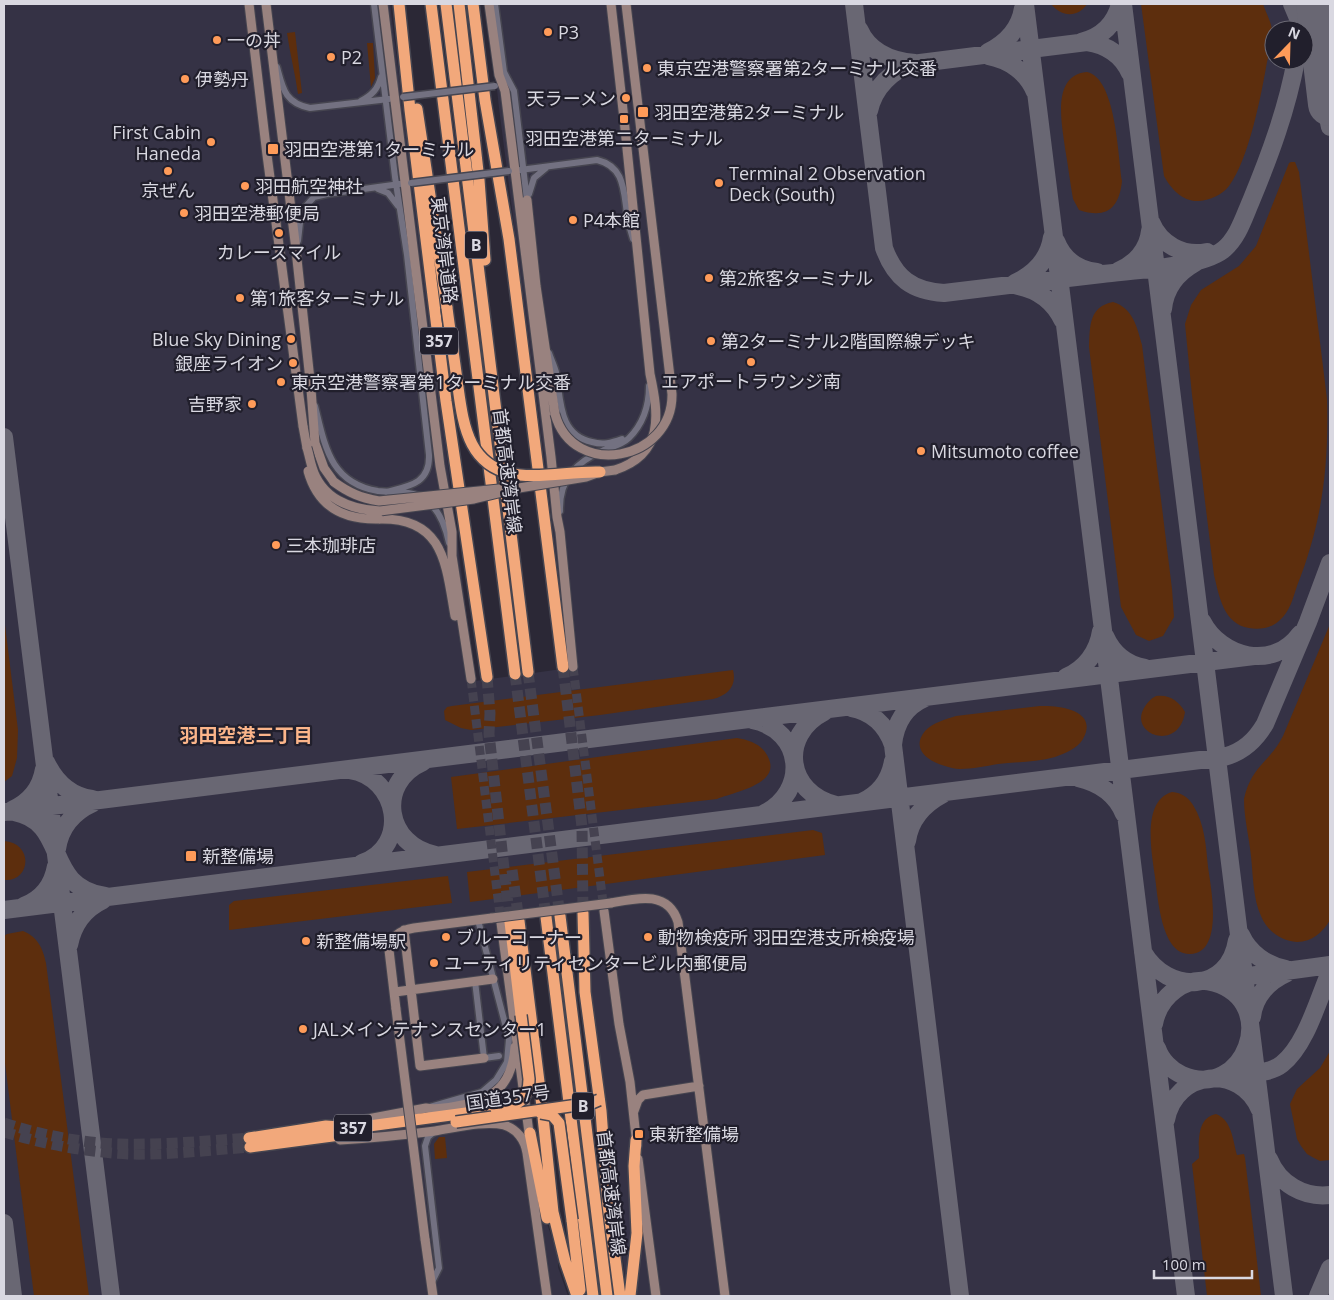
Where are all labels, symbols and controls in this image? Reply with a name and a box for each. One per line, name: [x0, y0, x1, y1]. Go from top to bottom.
place label: P3: [558, 20, 579, 44]
north arrow: [1264, 20, 1314, 70]
text: N: [1285, 22, 1303, 44]
marker: P3: [542, 26, 554, 38]
place label: 一の丼: [227, 28, 281, 52]
marker: 一の丼: [211, 34, 223, 46]
place label: P2: [341, 45, 362, 69]
marker: P2: [325, 51, 337, 63]
place label: 東京空港警察署第2ターミナル交番: [657, 56, 937, 80]
marker: 東京空港警察署第2ターミナル交番: [641, 62, 653, 74]
place label: 伊勢丹: [195, 67, 249, 91]
marker: 伊勢丹: [179, 73, 191, 85]
place label: 天ラーメン: [527, 86, 616, 110]
marker: 天ラーメン: [620, 92, 632, 104]
place label: 羽田空港第2ターミナル: [654, 100, 844, 124]
marker: 羽田空港第2ターミナル: [636, 105, 650, 119]
marker: 羽田空港第二ターミナル: [618, 113, 630, 125]
place label: First Cabin Haneda: [112, 120, 201, 165]
place label: 羽田空港第二ターミナル: [525, 126, 723, 150]
marker: First Cabin Haneda: [205, 136, 217, 148]
place label: 羽田空港第1ターミナル: [284, 137, 474, 161]
marker: 羽田空港第1ターミナル: [266, 142, 280, 156]
place label: Terminal 2 Observation Deck (South): [729, 161, 926, 206]
marker: 京ぜん: [162, 165, 174, 177]
place label: 羽田航空神社: [255, 174, 363, 198]
marker: Terminal 2 Observation Deck (South): [713, 177, 725, 189]
place label: 京ぜん: [141, 178, 195, 202]
marker: 羽田航空神社: [239, 180, 251, 192]
street label: 東京湾岸道路: [427, 195, 463, 305]
place label: 羽田空港郵便局: [194, 201, 320, 225]
marker: 羽田空港郵便局: [178, 207, 190, 219]
place label: P4本館: [583, 208, 640, 232]
marker: P4本館: [567, 214, 579, 226]
marker: カレースマイル: [273, 227, 285, 239]
road number: B: [465, 232, 487, 258]
place label: カレースマイル: [217, 240, 341, 264]
place label: 第2旅客ターミナル: [719, 266, 873, 290]
marker: 第2旅客ターミナル: [703, 272, 715, 284]
place label: 第1旅客ターミナル: [250, 286, 404, 310]
marker: 第1旅客ターミナル: [234, 292, 246, 304]
place label: Blue Sky Dining: [152, 327, 281, 351]
road number: 357: [420, 328, 458, 354]
place label: 第2ターミナル2階国際線デッキ: [721, 329, 976, 353]
marker: Blue Sky Dining: [285, 333, 297, 345]
marker: 第2ターミナル2階国際線デッキ: [705, 335, 717, 347]
place label: 銀座ライオン: [175, 351, 283, 375]
marker: エアポートラウンジ南: [745, 356, 757, 368]
marker: 銀座ライオン: [287, 357, 299, 369]
place label: エアポートラウンジ南: [661, 369, 841, 393]
place label: 東京空港警察署第1ターミナル交番: [291, 370, 571, 394]
marker: 東京空港警察署第1ターミナル交番: [275, 376, 287, 388]
place label: 吉野家: [188, 392, 242, 416]
marker: 吉野家: [246, 398, 258, 410]
street label: 首都高速湾岸線: [488, 407, 528, 535]
place label: Mitsumoto coffee: [931, 439, 1079, 463]
marker: Mitsumoto coffee: [915, 445, 927, 457]
place label: 三本珈琲店: [286, 533, 376, 557]
marker: 三本珈琲店: [270, 539, 282, 551]
district label: 羽田空港三丁目: [179, 722, 313, 748]
place label: 新整備場: [202, 844, 274, 868]
marker: 新整備場: [184, 849, 198, 863]
place label: ブルーコーナー: [456, 925, 582, 949]
place label: 動物検疫所 羽田空港支所検疫場: [658, 925, 915, 949]
place label: 新整備場駅: [316, 929, 406, 953]
marker: ブルーコーナー: [440, 931, 452, 943]
marker: 動物検疫所 羽田空港支所検疫場: [642, 931, 654, 943]
marker: 新整備場駅: [300, 935, 312, 947]
place label: ユーティリティセンタービル内郵便局: [444, 951, 748, 975]
marker: ユーティリティセンタービル内郵便局: [428, 957, 440, 969]
place label: JALメインテナンスセンター1: [311, 1017, 547, 1041]
marker: JALメインテナンスセンター1: [297, 1023, 309, 1035]
street label: 国道357号: [464, 1079, 552, 1115]
road number: B: [572, 1092, 594, 1120]
road number: 357: [334, 1114, 372, 1142]
place label: 東新整備場: [649, 1122, 739, 1146]
marker: 東新整備場: [633, 1128, 645, 1140]
street label: 首都高速湾岸線: [592, 1129, 632, 1257]
scale bar: [1154, 1248, 1252, 1280]
text: 100 m: [1162, 1254, 1206, 1274]

